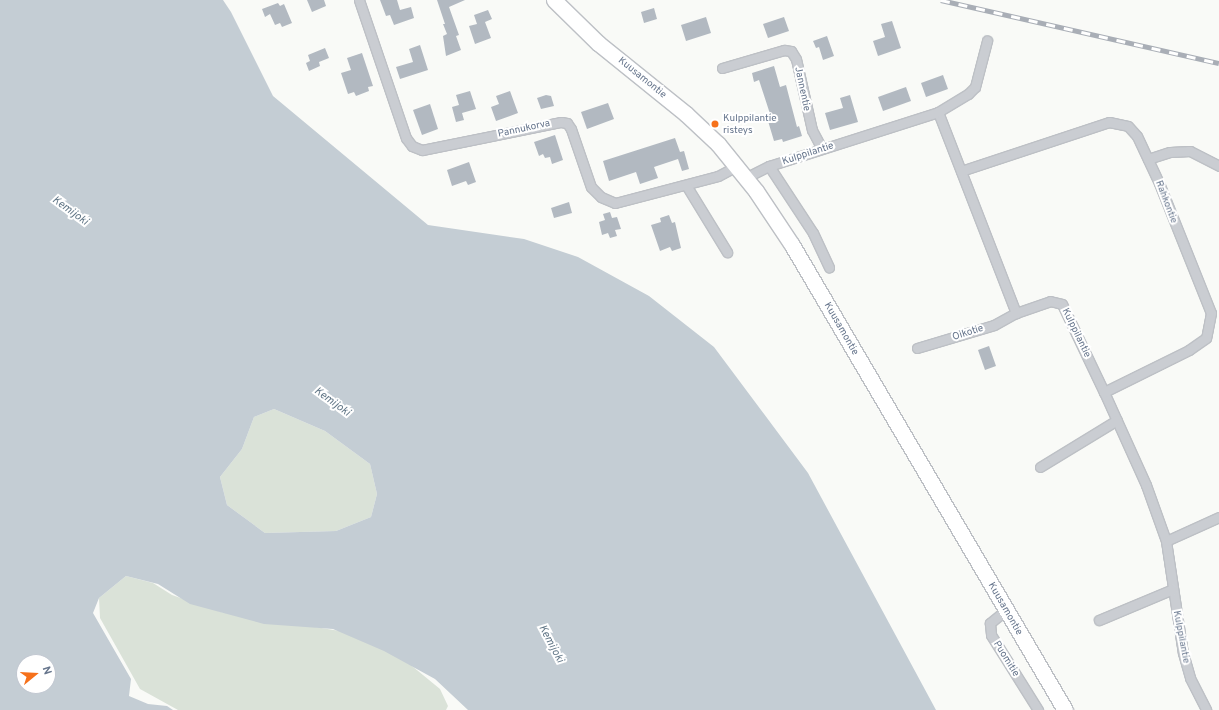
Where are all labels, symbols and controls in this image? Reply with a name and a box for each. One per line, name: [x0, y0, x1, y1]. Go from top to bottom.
street label: Kuusamontie: [615, 55, 669, 101]
street label: Jannentie: [791, 66, 813, 112]
place label: Kulppilantie risteys: [723, 112, 777, 136]
street label: Pannukorva: [497, 118, 551, 140]
marker: Kulppilantie risteys: [710, 119, 720, 129]
street label: Kulppilantie: [781, 140, 835, 168]
street label: Rahkontie: [1152, 179, 1180, 225]
water label: Kemijoki: [49, 194, 91, 228]
street label: Kuusamontie: [821, 300, 861, 358]
street label: Kulppilantie: [1059, 306, 1093, 360]
street label: Oikotie: [951, 322, 985, 344]
water label: Kemijoki: [311, 385, 353, 419]
street label: Kuusamontie: [985, 580, 1025, 638]
street label: Kulppilantie: [1170, 610, 1192, 664]
water label: Kemijoki: [535, 623, 567, 665]
street label: Puomitie: [990, 639, 1022, 679]
north arrow: [16, 654, 56, 694]
text: N: [39, 665, 54, 677]

